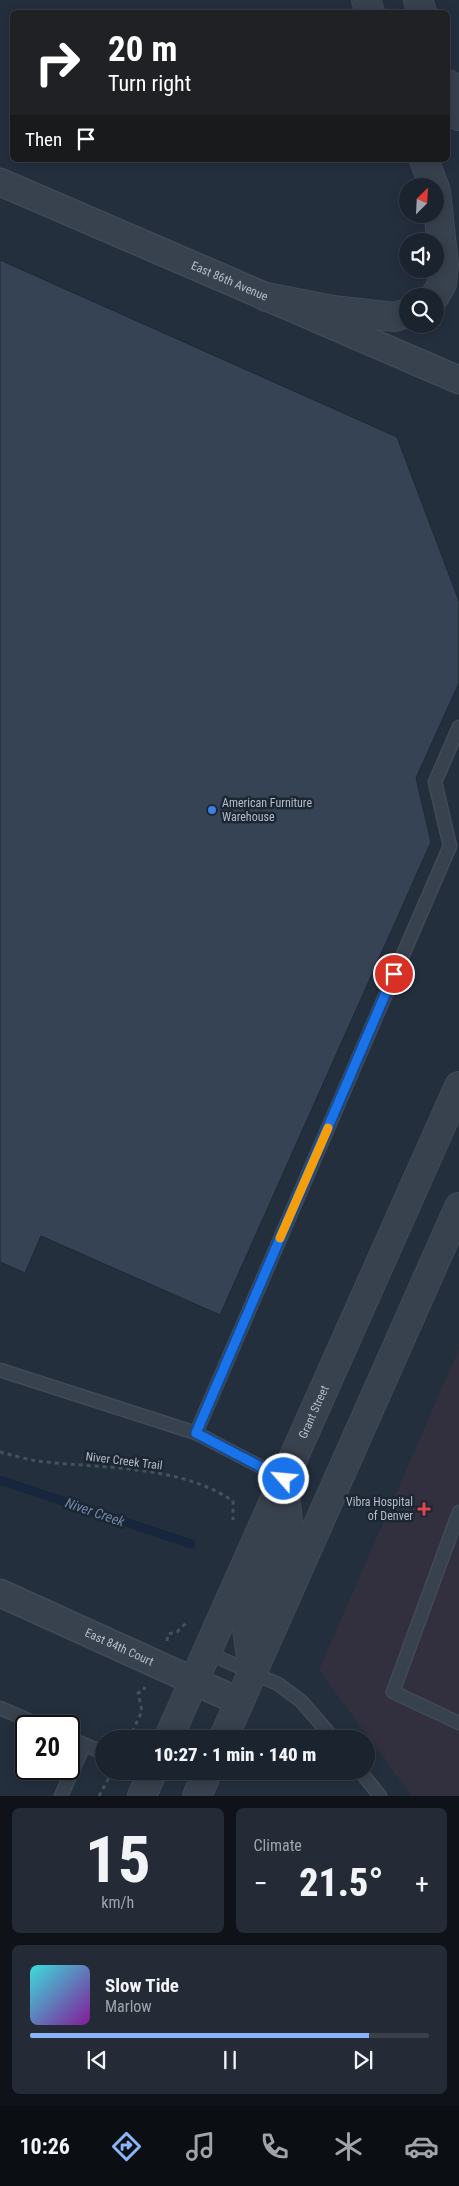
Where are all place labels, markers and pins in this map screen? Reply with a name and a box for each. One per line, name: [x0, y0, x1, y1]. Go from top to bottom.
place label: American Furniture Warehouse: [222, 796, 312, 824]
marker: American Furniture Warehouse: [206, 804, 218, 816]
pin: [373, 953, 415, 995]
place label: Vibra Hospital of Denver: [346, 1495, 413, 1523]
marker: Vibra Hospital of Denver: [417, 1502, 431, 1516]

